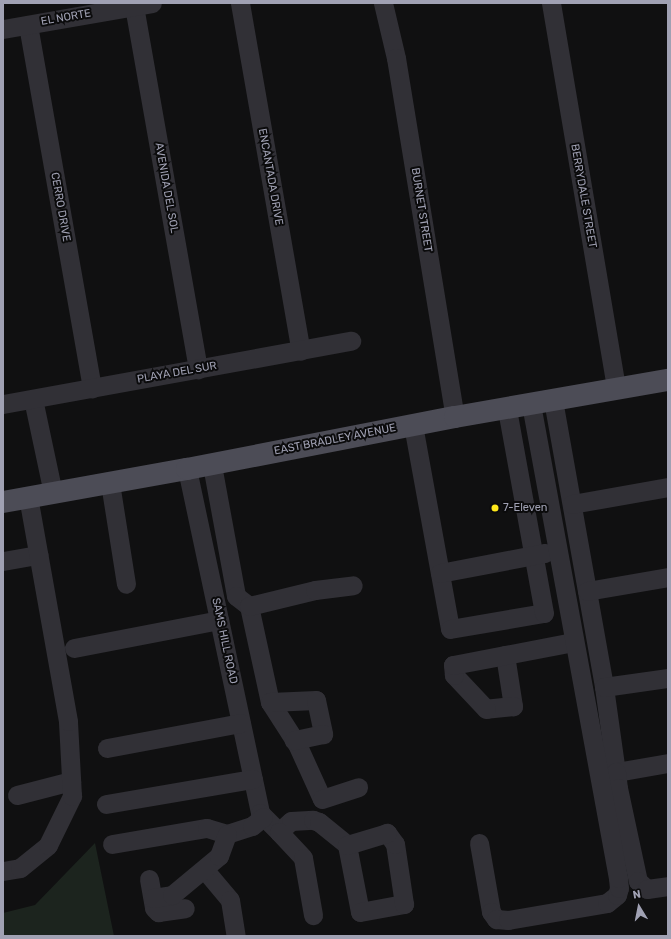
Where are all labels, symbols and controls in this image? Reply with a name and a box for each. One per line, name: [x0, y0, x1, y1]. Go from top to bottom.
street label: EL NORTE: [40, 7, 92, 29]
street label: ENCANTADA DRIVE: [255, 127, 285, 227]
street label: AVENIDA DEL SOL: [151, 141, 181, 235]
street label: BERRYDALE STREET: [567, 143, 599, 249]
street label: BURNET STREET: [408, 167, 434, 253]
street label: CERRO DRIVE: [47, 171, 73, 243]
street label: PLAYA DEL SUR: [136, 359, 218, 387]
street label: EAST BRADLEY AVENUE: [273, 422, 397, 458]
place label: 7-Eleven: [503, 501, 548, 515]
marker: 7-Eleven: [490, 503, 500, 513]
street label: SAMS HILL ROAD: [208, 597, 240, 685]
north arrow: [619, 887, 659, 927]
text: N: [632, 888, 642, 902]

